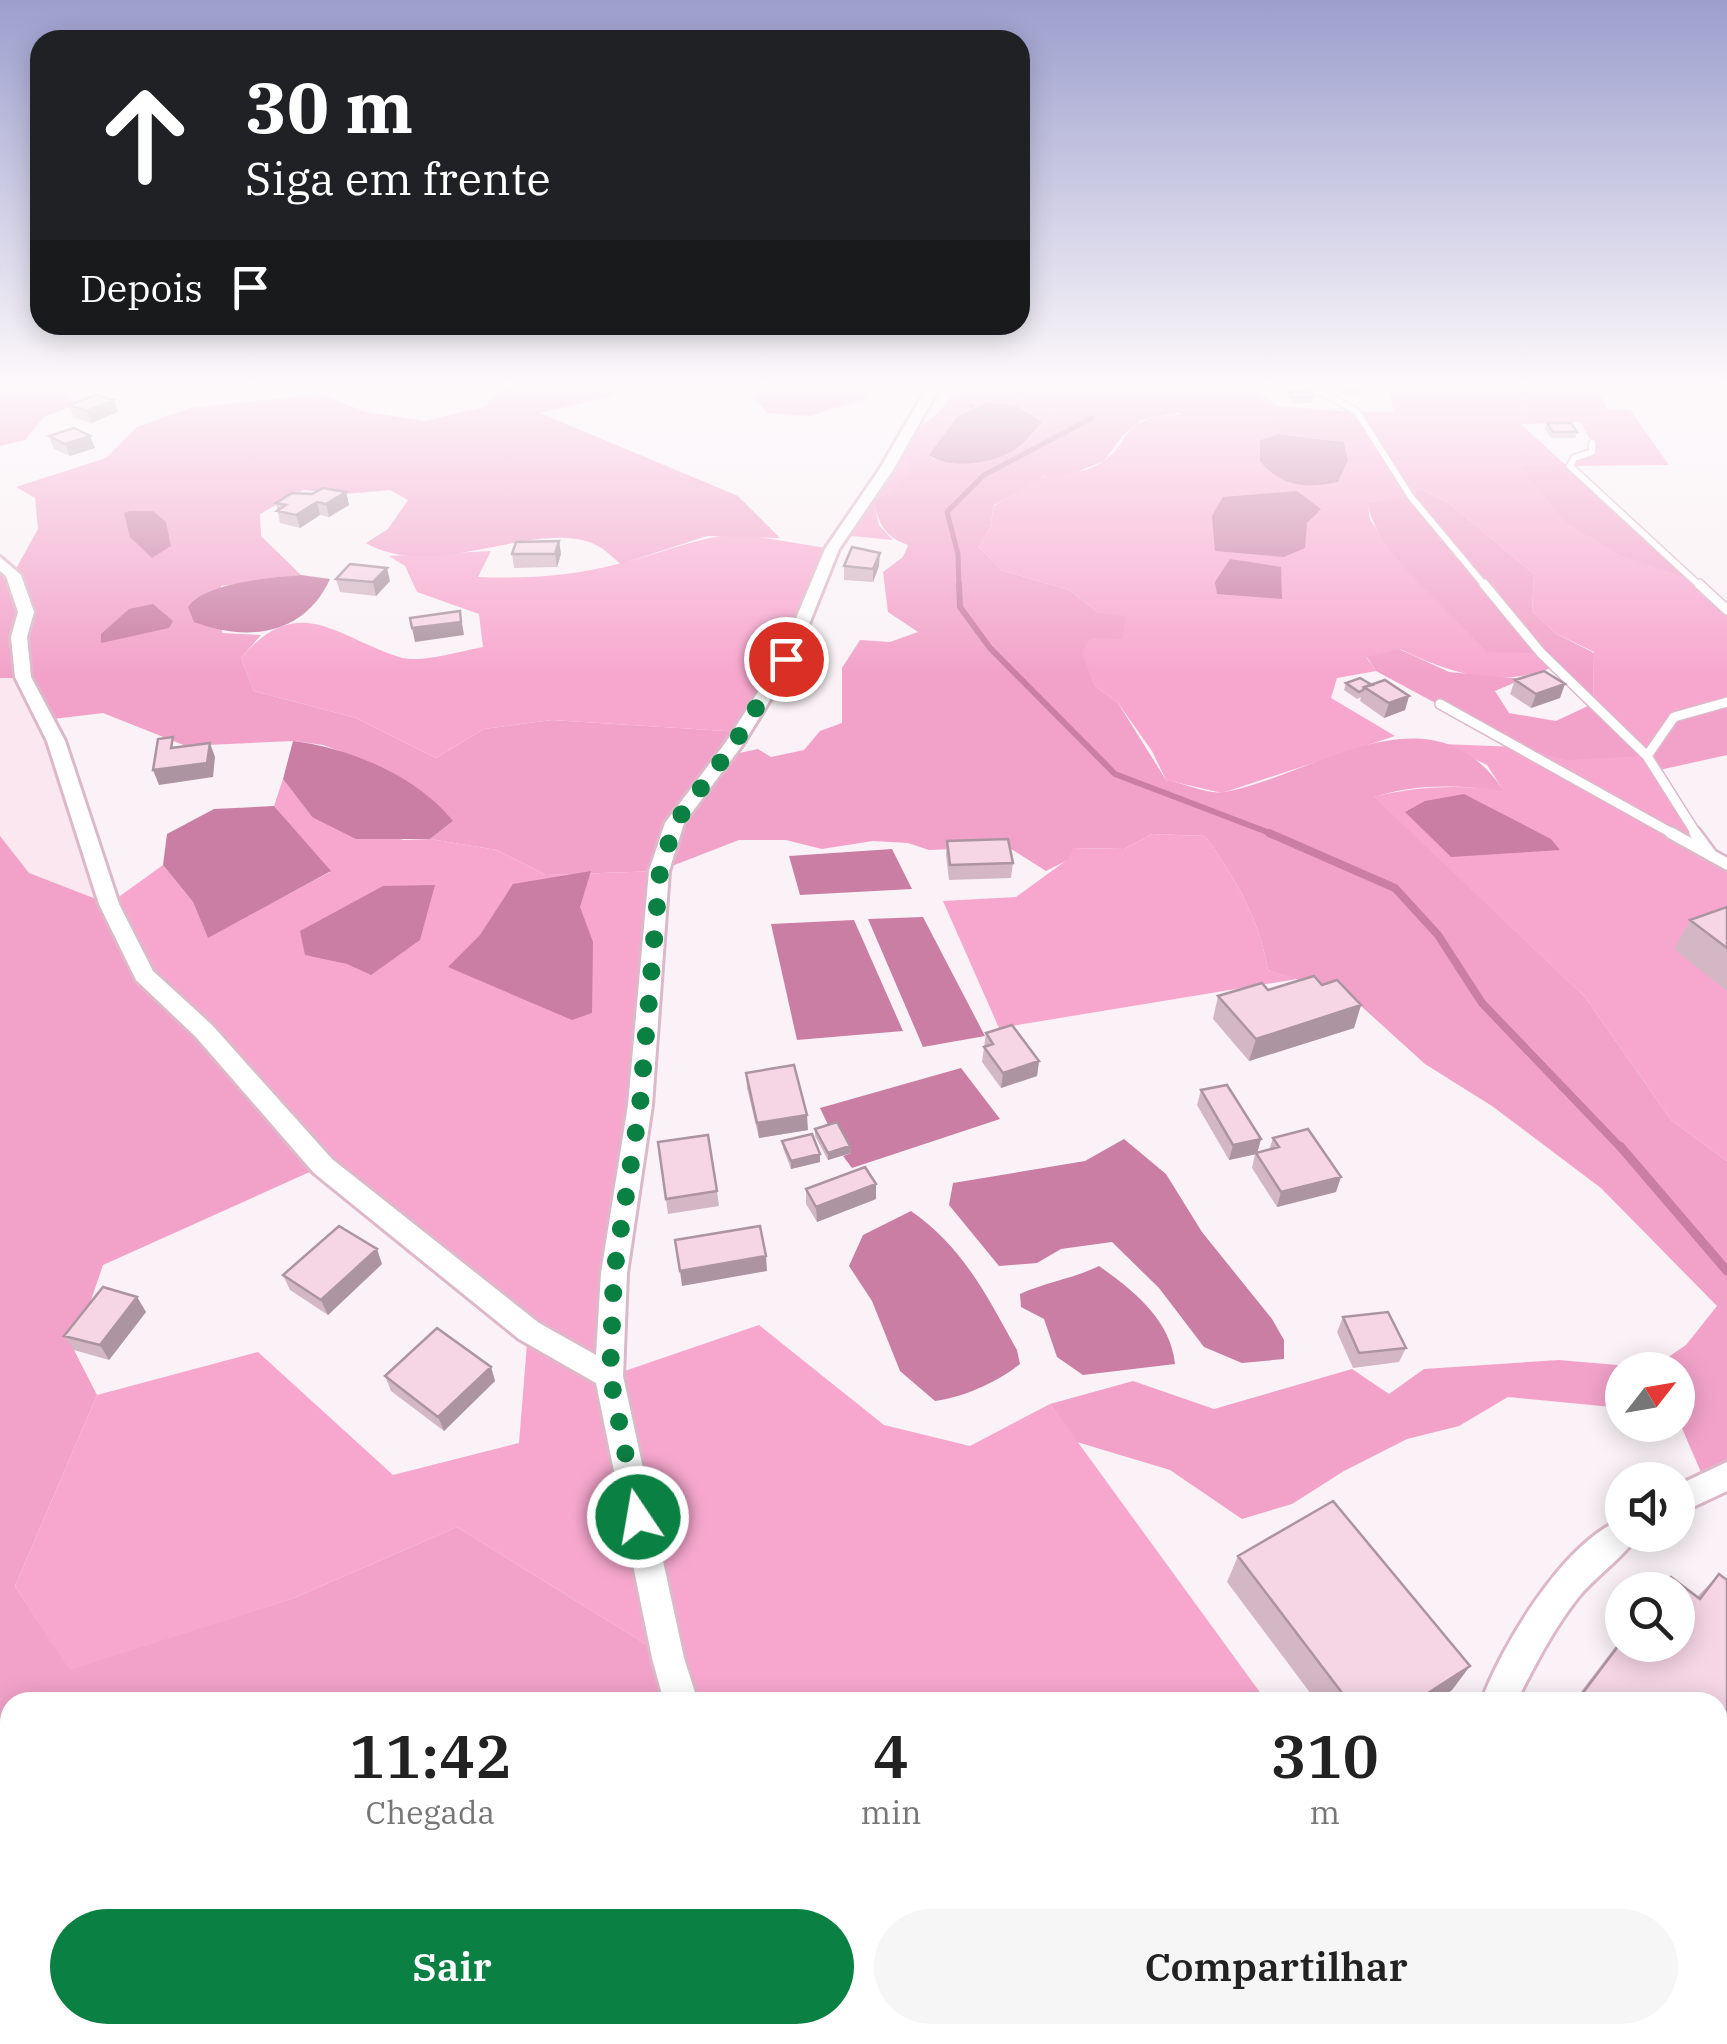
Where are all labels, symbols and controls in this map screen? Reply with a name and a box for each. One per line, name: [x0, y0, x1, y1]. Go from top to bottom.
text: 30 m: [245, 61, 413, 152]
icon: ahead: [80, 70, 210, 200]
text: Siga em frente: [245, 149, 551, 207]
icon: arrive: [223, 260, 278, 315]
text: Depois: [80, 263, 203, 312]
pin: [744, 617, 829, 702]
icon: arrive: [759, 632, 814, 687]
north arrow: [1605, 1352, 1695, 1442]
map controls: [1605, 1352, 1695, 1662]
button: sound: [1605, 1462, 1695, 1552]
position arrow: [586, 1465, 690, 1569]
button: search: [1605, 1572, 1695, 1662]
text: 11:42: [349, 1716, 511, 1795]
text: 4: [873, 1716, 909, 1795]
text: 310: [1271, 1716, 1379, 1795]
text: Chegada: [365, 1791, 495, 1833]
text: min: [860, 1791, 921, 1833]
text: m: [1309, 1791, 1340, 1833]
button: Sair: [50, 1909, 854, 2024]
button: Compartilhar: [874, 1909, 1678, 2024]

